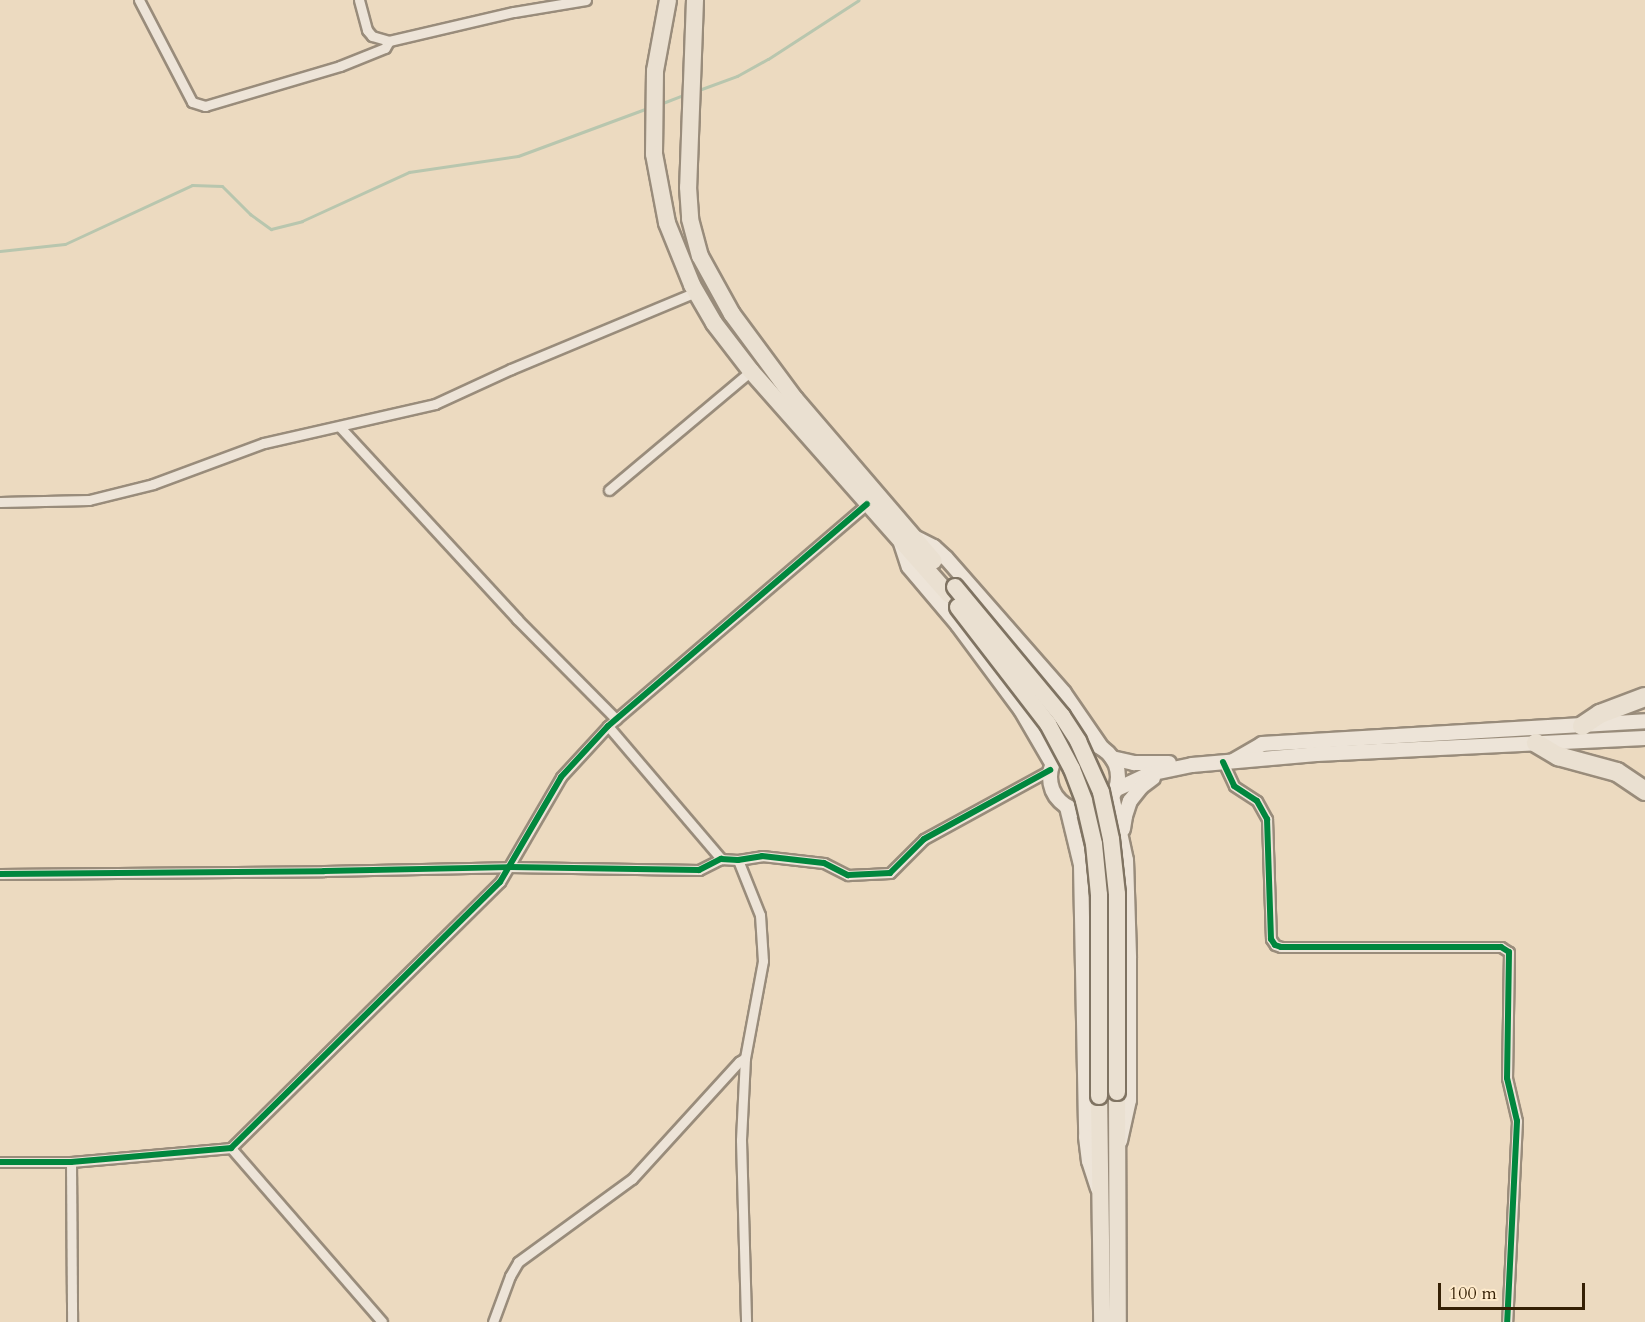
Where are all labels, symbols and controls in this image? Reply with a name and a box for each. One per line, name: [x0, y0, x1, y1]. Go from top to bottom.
scale bar: [1441, 1271, 1588, 1309]
text: 100 m: [1449, 1281, 1497, 1306]

